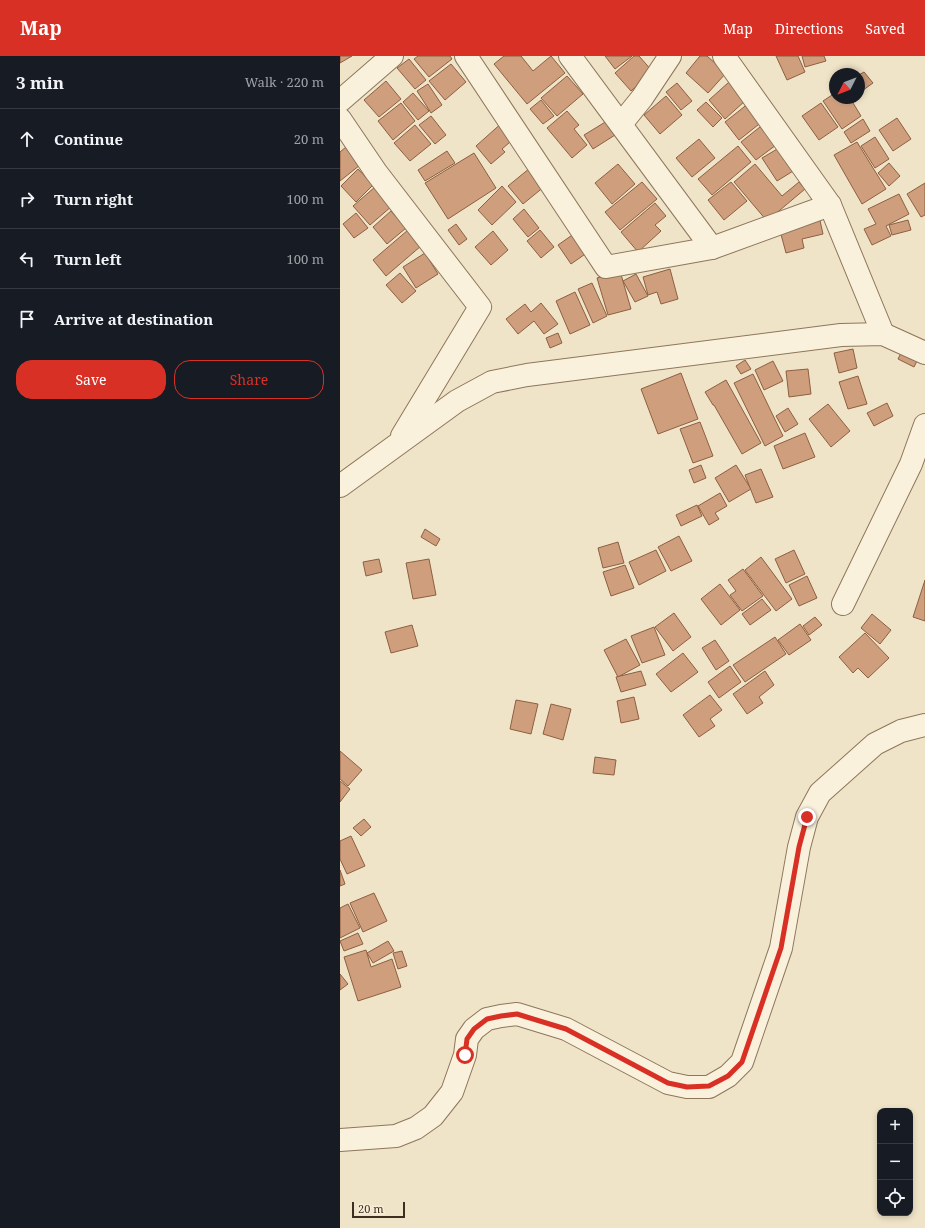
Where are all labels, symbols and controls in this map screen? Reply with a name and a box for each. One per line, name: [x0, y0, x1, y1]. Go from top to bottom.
text: Map: [20, 15, 62, 41]
text: Map: [723, 19, 753, 38]
text: Directions: [775, 19, 843, 38]
text: Saved: [865, 19, 905, 38]
north arrow: [829, 68, 865, 104]
text: 3 min: [16, 71, 64, 94]
text: Walk · 220 m: [245, 73, 324, 91]
icon: ahead: [16, 128, 38, 150]
text: Continue: [54, 129, 123, 149]
text: 20 m: [294, 130, 324, 148]
icon: right: [16, 188, 38, 210]
text: Turn right: [54, 189, 133, 209]
text: 100 m: [287, 190, 324, 208]
icon: left: [16, 248, 38, 270]
text: Turn left: [54, 249, 122, 269]
text: 100 m: [287, 250, 324, 268]
icon: arrive: [16, 308, 38, 330]
text: Arrive at destination: [54, 309, 213, 329]
button: Save: [16, 360, 166, 399]
button: Share: [174, 360, 324, 399]
route end: [798, 808, 816, 826]
route start: [456, 1046, 474, 1064]
map controls: [877, 1108, 913, 1216]
button: +: [877, 1108, 913, 1144]
button: −: [877, 1144, 913, 1180]
button: locate: [877, 1180, 913, 1216]
scale bar: [352, 1200, 405, 1219]
text: 20 m: [358, 1201, 384, 1216]

